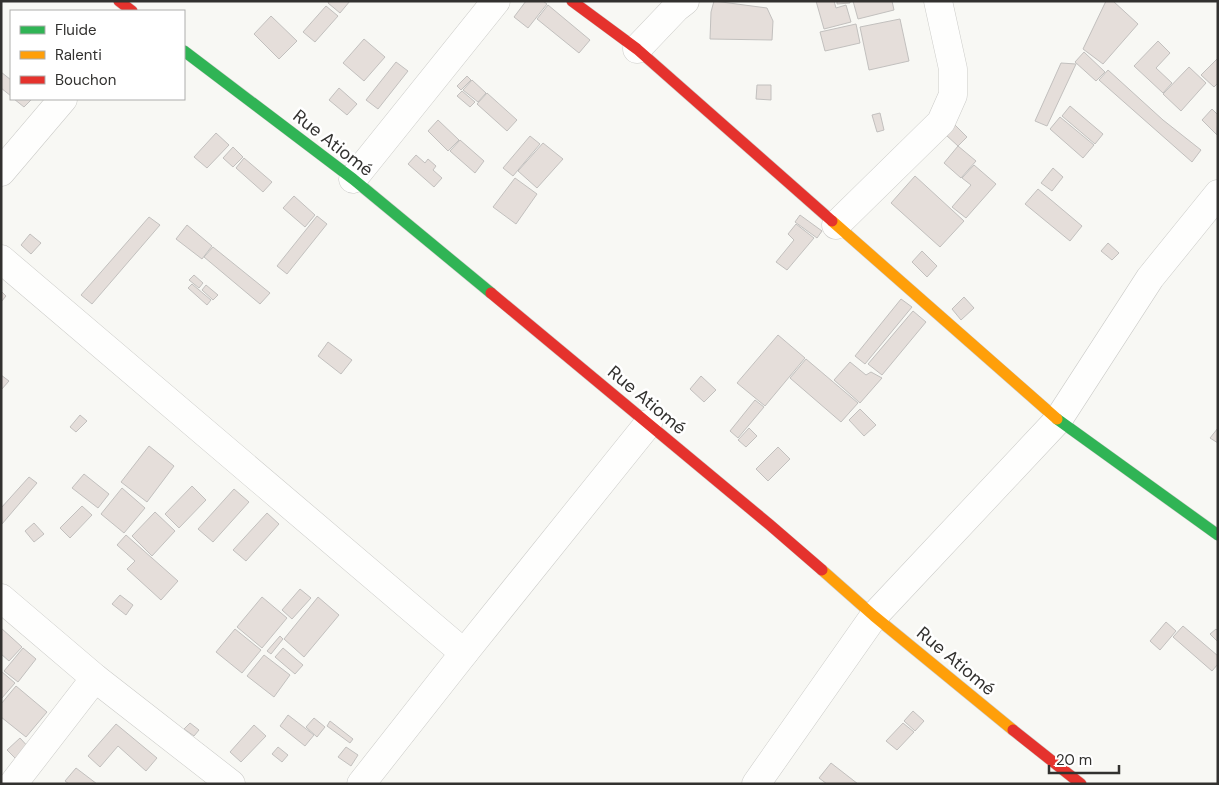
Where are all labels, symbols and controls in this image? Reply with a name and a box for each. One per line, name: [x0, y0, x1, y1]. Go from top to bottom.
legend: [10, 10, 185, 100]
text: Fluide: [55, 20, 97, 40]
text: Ralenti: [55, 45, 102, 65]
text: Bouchon: [55, 70, 116, 90]
street label: Rue Atiomé: [288, 104, 378, 182]
street label: Rue Atiomé: [603, 360, 691, 440]
street label: Rue Atiomé: [912, 621, 1000, 701]
scale bar: [1049, 742, 1119, 774]
text: 20 m: [1056, 750, 1092, 770]

